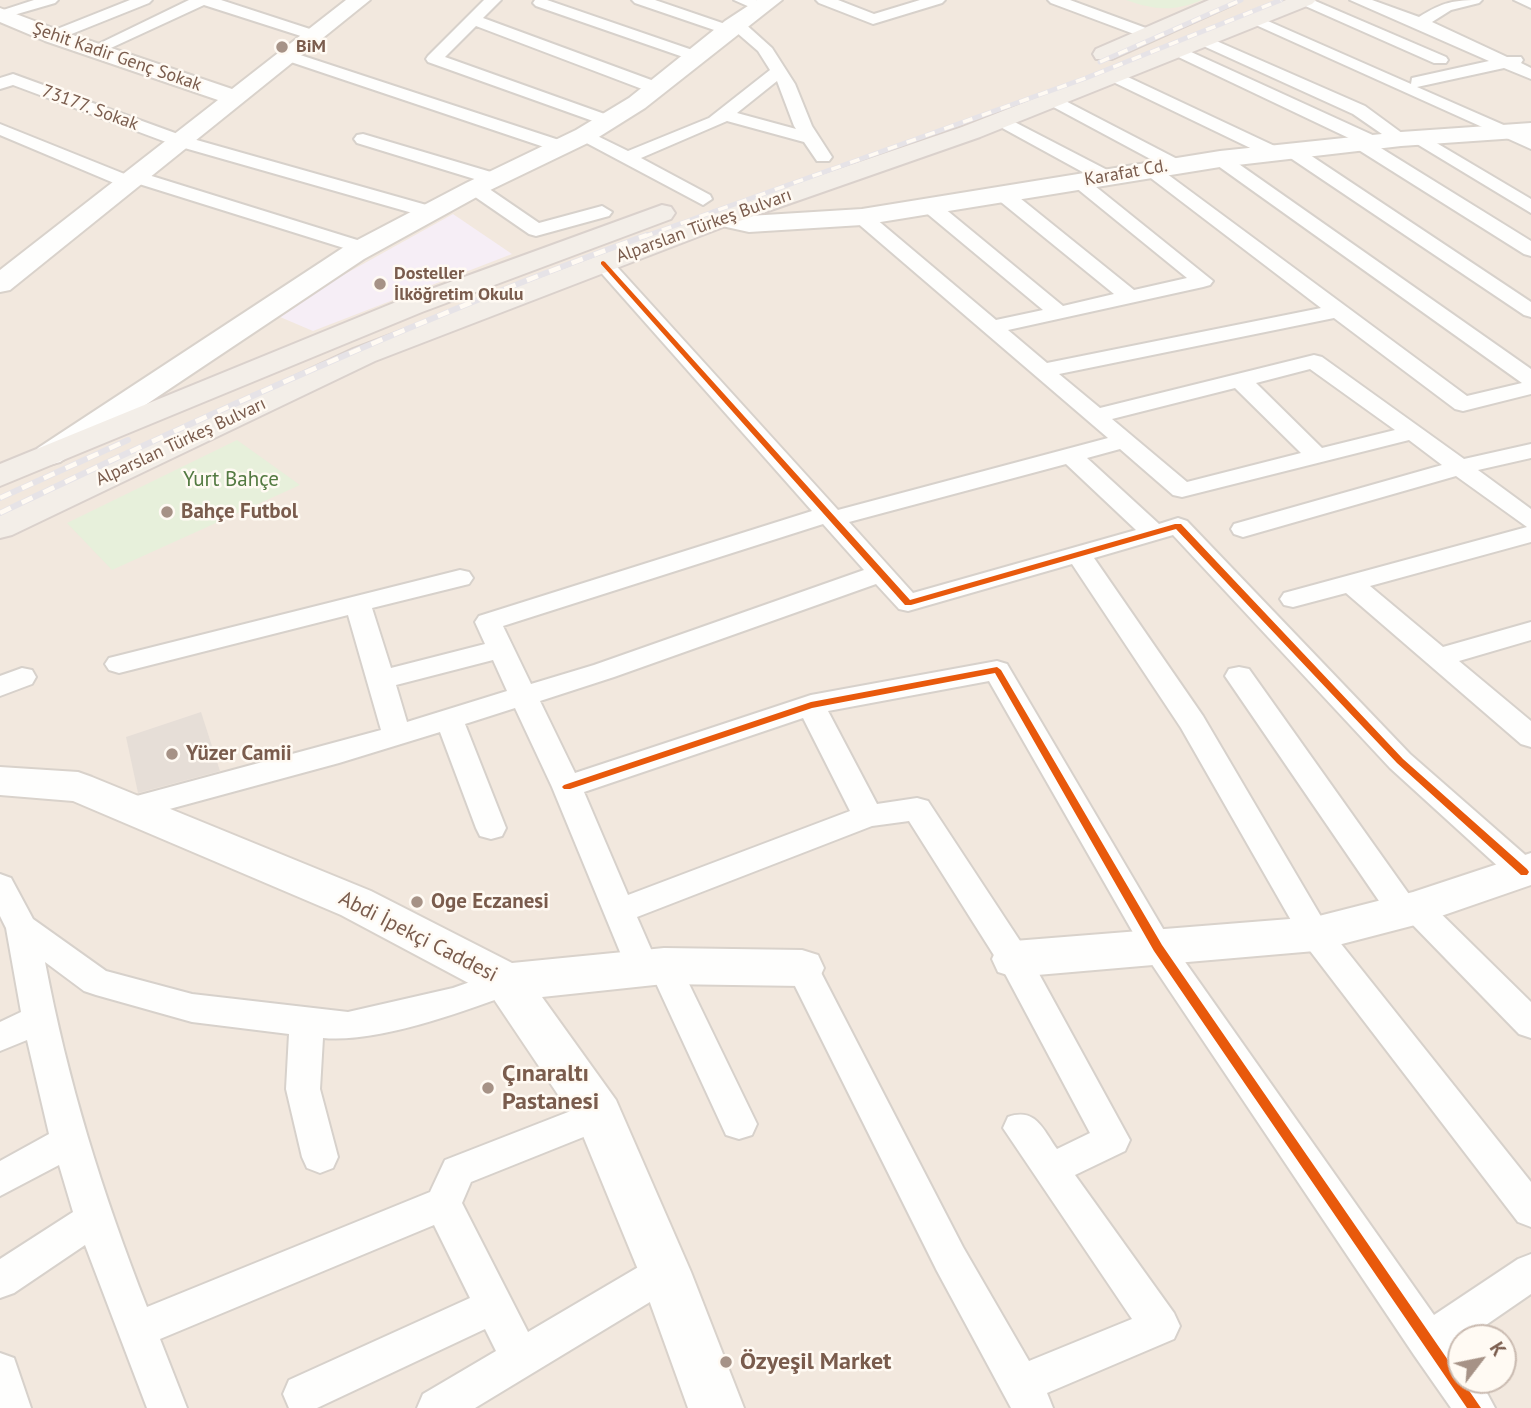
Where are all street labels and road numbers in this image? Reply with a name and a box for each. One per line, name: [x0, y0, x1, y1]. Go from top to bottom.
street label: Şehit Kadir Genç Sokak: [30, 18, 204, 96]
street label: 73177. Sokak: [39, 81, 141, 135]
street label: Karafat Cd.: [1083, 155, 1169, 191]
street label: Alparslan Türkeş Bulvarı: [613, 184, 795, 268]
street label: Alparslan Türkeş Bulvarı: [92, 393, 270, 491]
street label: Abdi İpekçi Caddesi: [334, 886, 502, 988]

